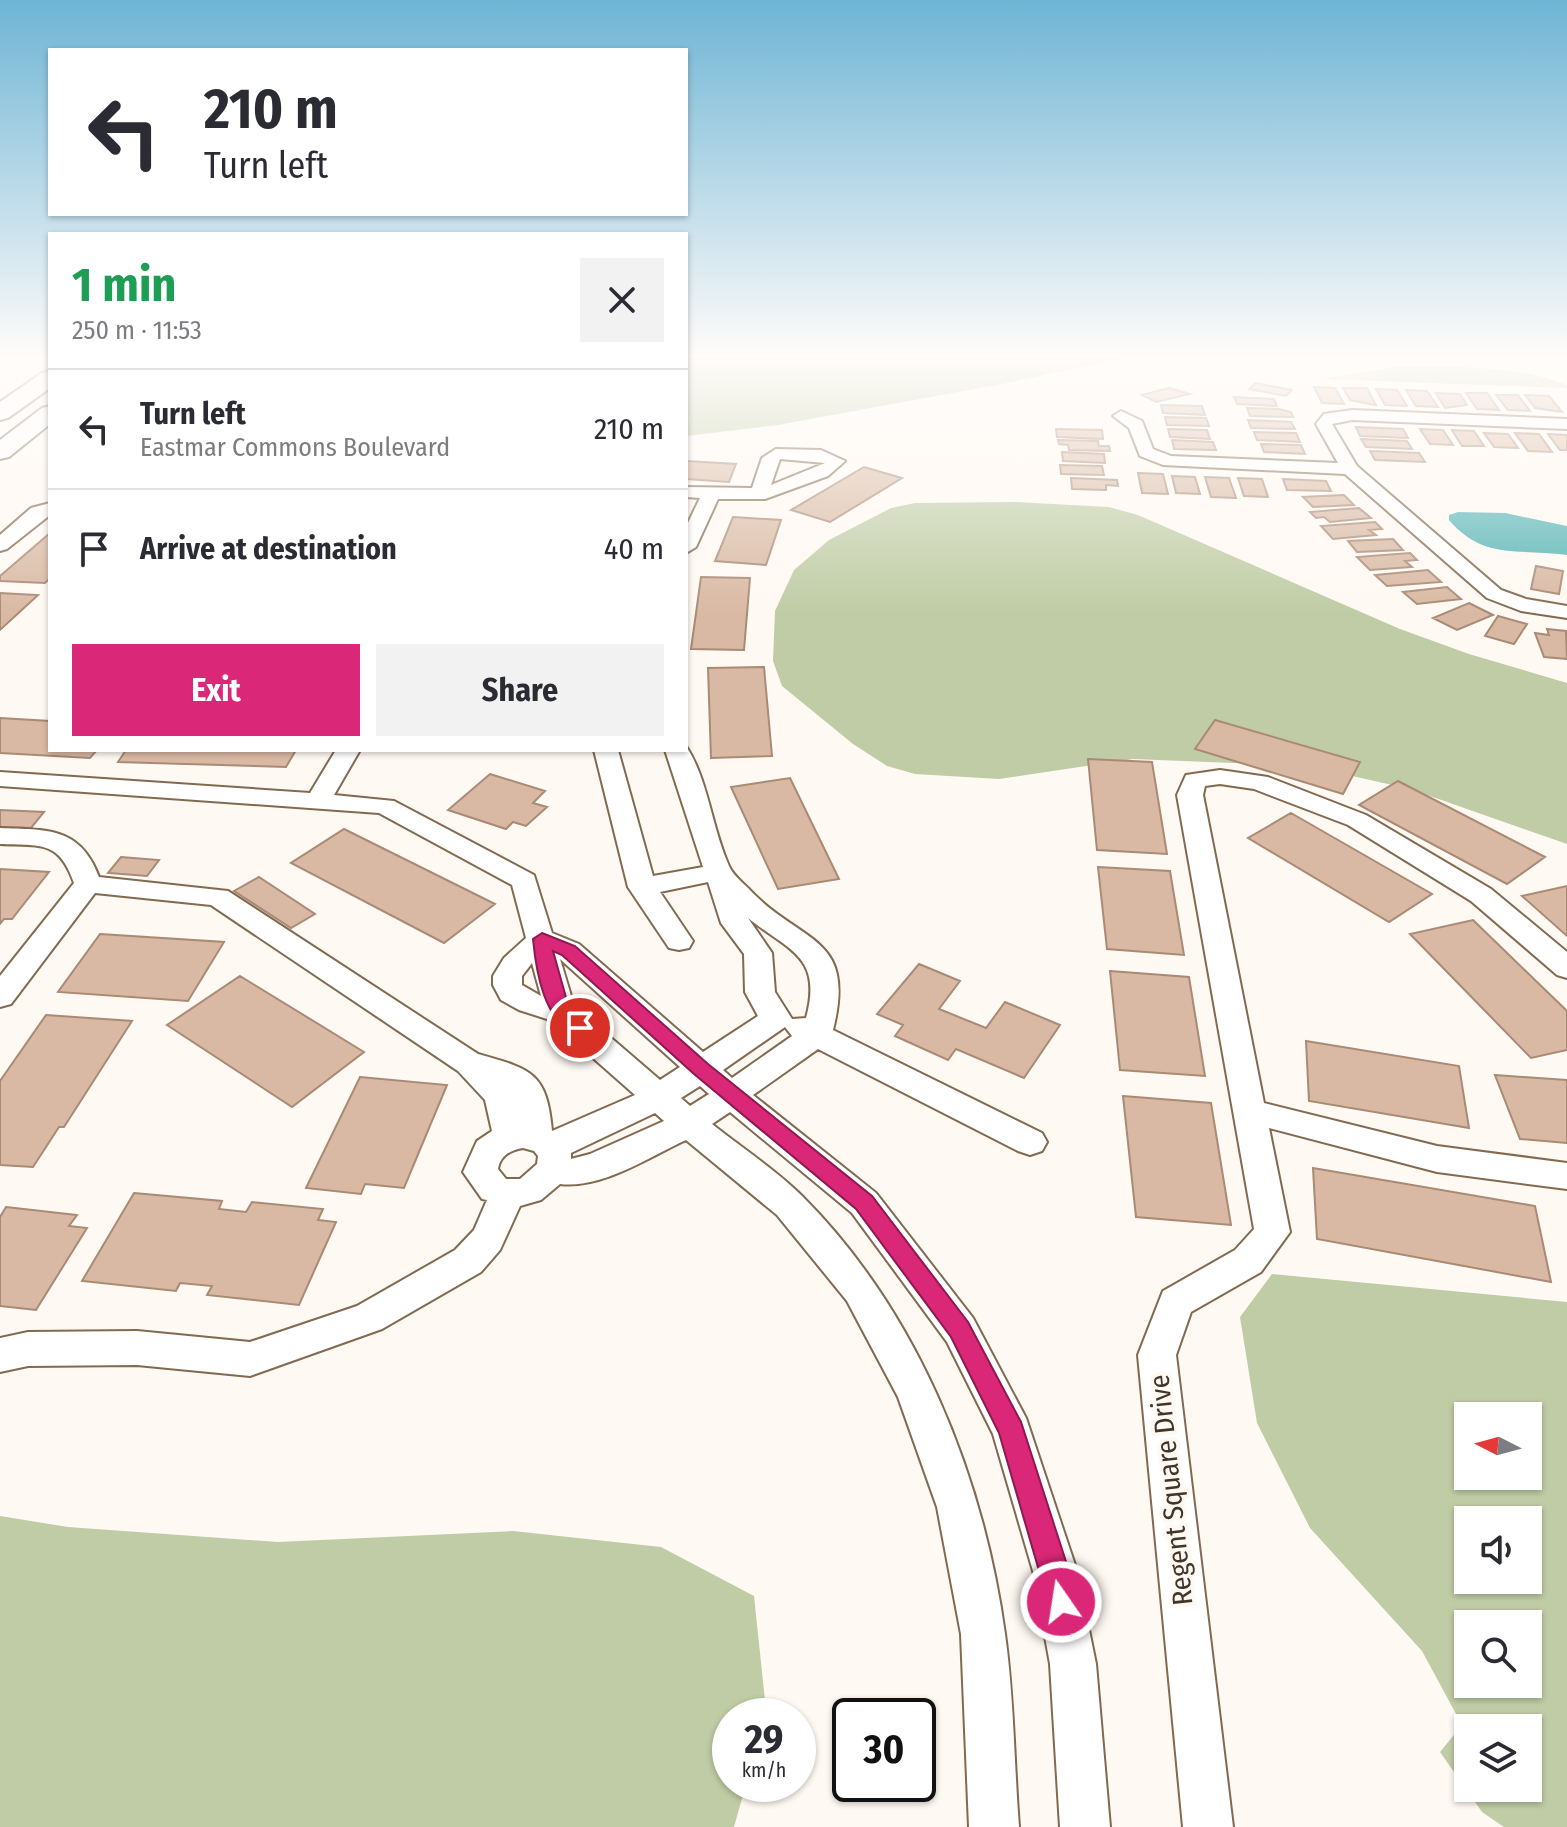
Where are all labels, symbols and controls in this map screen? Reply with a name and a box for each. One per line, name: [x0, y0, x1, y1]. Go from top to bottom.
text: 210 m: [204, 76, 338, 143]
icon: left: [72, 80, 176, 184]
text: Turn left: [204, 144, 328, 188]
text: 1 min: [72, 256, 177, 314]
button: close: [580, 258, 664, 342]
text: 250 m · 11:53: [72, 315, 202, 346]
text: Turn left: [140, 396, 246, 432]
icon: left: [72, 407, 116, 451]
text: 210 m: [594, 411, 664, 447]
text: Eastmar Commons Boulevard: [140, 432, 450, 463]
icon: arrive: [72, 527, 116, 571]
text: Arrive at destination: [140, 531, 397, 567]
text: 40 m: [604, 531, 664, 567]
button: Exit: [72, 644, 360, 736]
button: Share: [376, 644, 664, 736]
pin: [546, 994, 614, 1062]
icon: arrive: [558, 1006, 602, 1050]
street label: Regent Square Drive: [1142, 1373, 1200, 1607]
north arrow: [1454, 1402, 1542, 1490]
map controls: [1454, 1402, 1542, 1802]
button: sound: [1454, 1506, 1542, 1594]
position arrow: [1019, 1560, 1103, 1644]
button: search: [1454, 1610, 1542, 1698]
speed limit sign: 30: [832, 1698, 936, 1802]
button: layers: [1454, 1714, 1542, 1802]
text: 29: [744, 1716, 783, 1764]
text: km/h: [742, 1758, 786, 1782]

